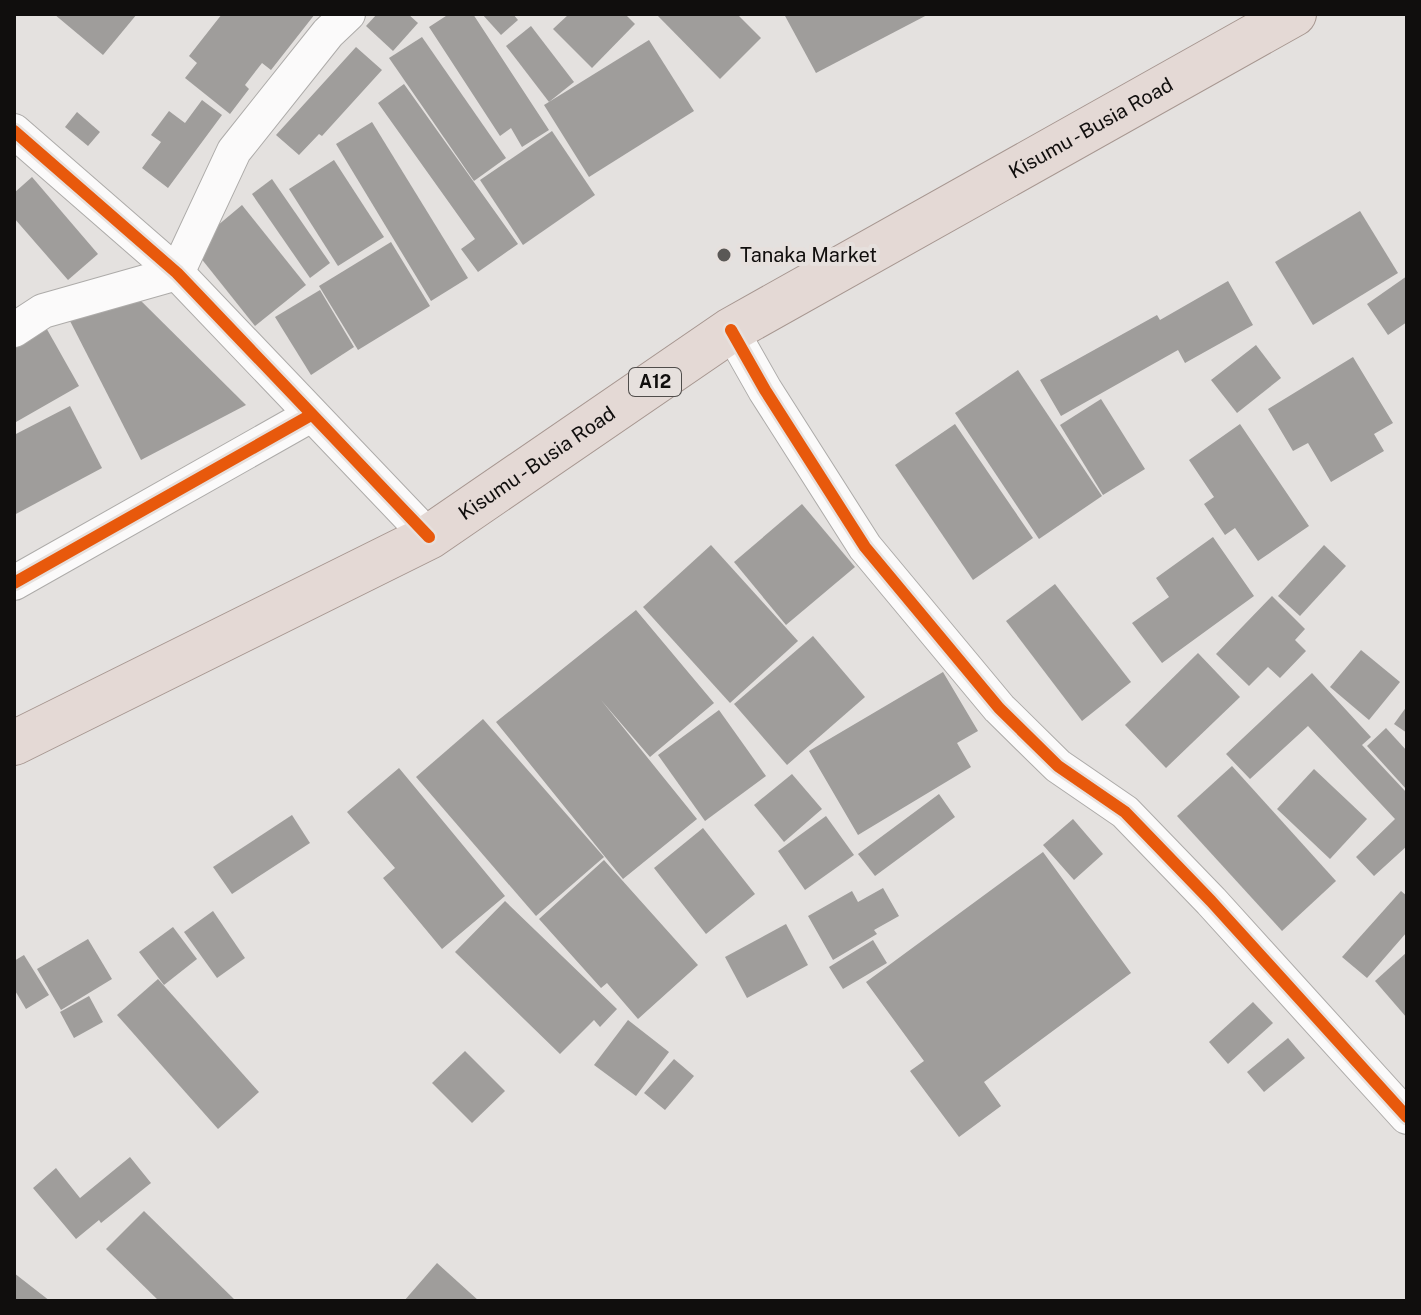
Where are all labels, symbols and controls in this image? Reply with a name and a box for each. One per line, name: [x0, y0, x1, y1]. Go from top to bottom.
street label: Kisumu - Busia Road: [1004, 72, 1177, 184]
place label: Tanaka Market: [740, 243, 877, 267]
marker: Tanaka Market: [715, 246, 733, 264]
road number: A12: [629, 368, 681, 396]
street label: Kisumu - Busia Road: [454, 401, 620, 525]

